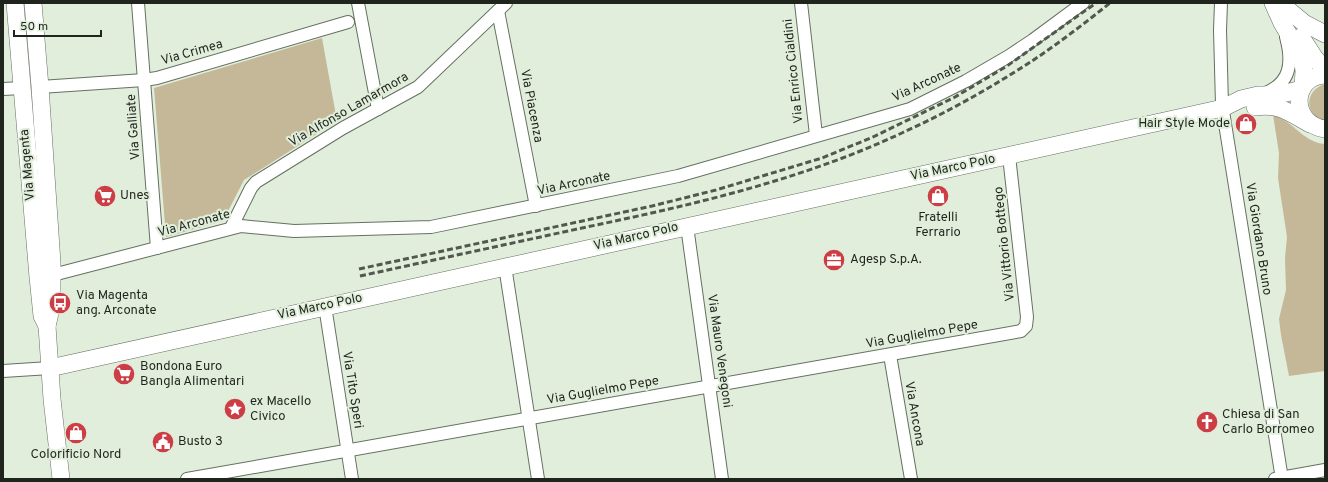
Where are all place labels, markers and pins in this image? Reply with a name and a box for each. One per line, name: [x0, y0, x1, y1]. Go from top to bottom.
shop icon: Hair Style Mode: [1233, 111, 1259, 137]
place label: Hair Style Mode: [1138, 116, 1230, 132]
supermarket icon: Unes: [92, 183, 118, 209]
shop icon: Fratelli Ferrario: [925, 183, 951, 209]
place label: Unes: [120, 188, 149, 204]
place label: Fratelli Ferrario: [915, 210, 961, 241]
office icon: Agesp S.p.A.: [821, 247, 847, 273]
place label: Agesp S.p.A.: [850, 252, 922, 268]
place label: Via Magenta ang. Arconate: [76, 288, 156, 319]
bus stop icon: Via Magenta ang. Arconate: [47, 290, 73, 316]
place label: Bondona Euro Bangla Alimentari: [140, 359, 244, 390]
supermarket icon: Bondona Euro Bangla Alimentari: [111, 361, 137, 387]
place label: ex Macello Civico: [250, 394, 311, 425]
place icon: ex Macello Civico: [222, 396, 248, 422]
place label: Chiesa di San Carlo Borromeo: [1222, 407, 1315, 438]
church icon: Chiesa di San Carlo Borromeo: [1194, 409, 1220, 435]
shop icon: Colorificio Nord: [63, 420, 89, 446]
public building icon: Busto 3: [150, 429, 176, 455]
place label: Busto 3: [178, 434, 223, 450]
place label: Colorificio Nord: [31, 447, 121, 463]

